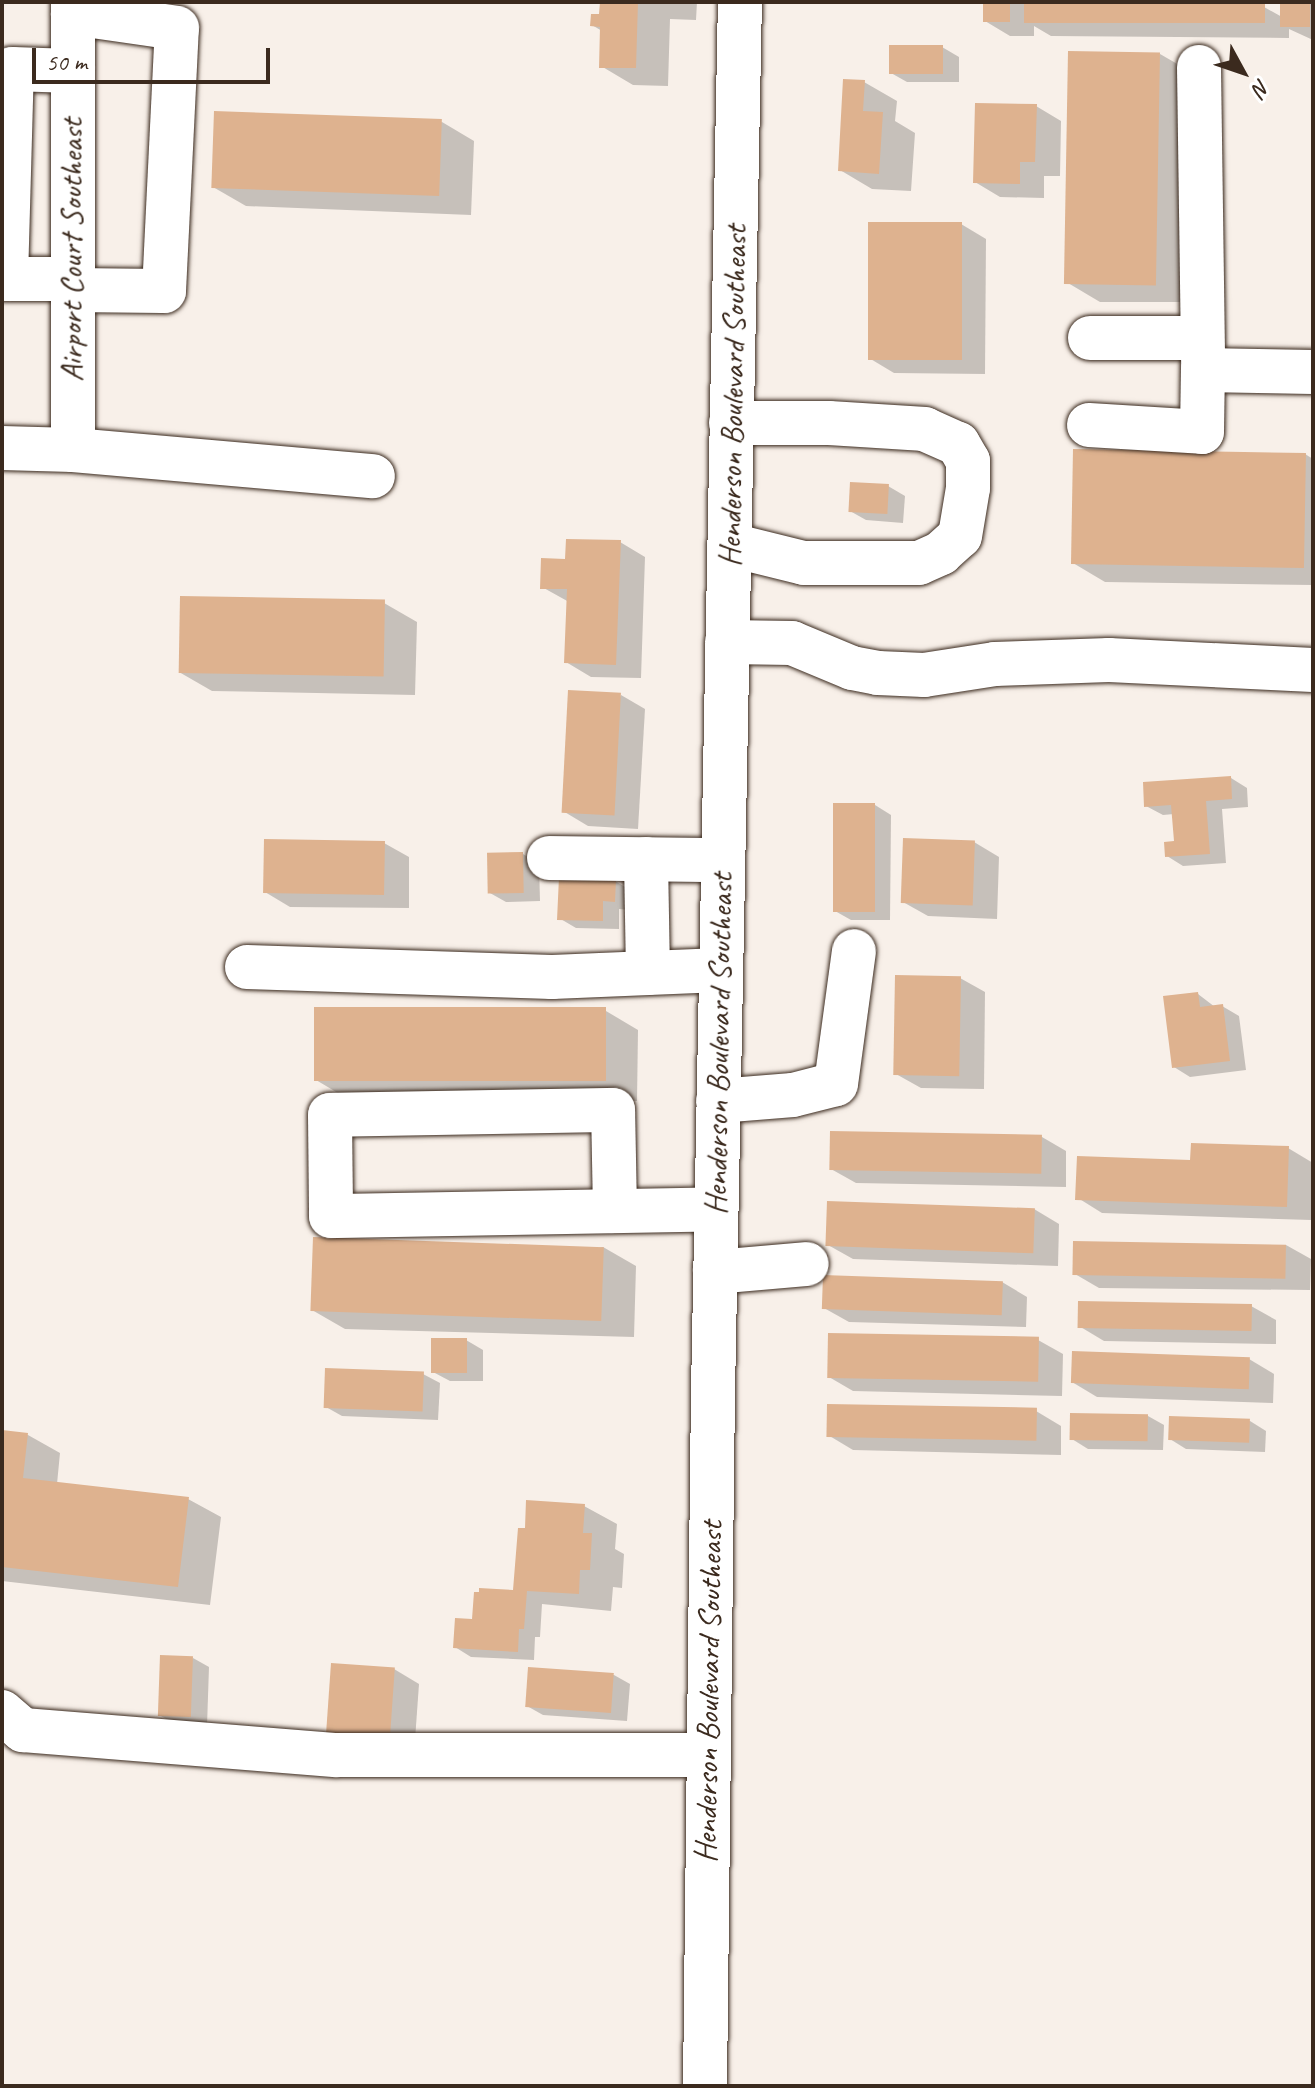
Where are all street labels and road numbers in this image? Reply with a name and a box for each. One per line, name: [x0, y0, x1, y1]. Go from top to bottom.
street label: Airport Court Southeast: [53, 118, 91, 382]
street label: Henderson Boulevard Southeast: [711, 224, 755, 568]
street label: Henderson Boulevard Southeast: [697, 872, 741, 1216]
street label: Henderson Boulevard Southeast: [687, 1520, 731, 1864]

